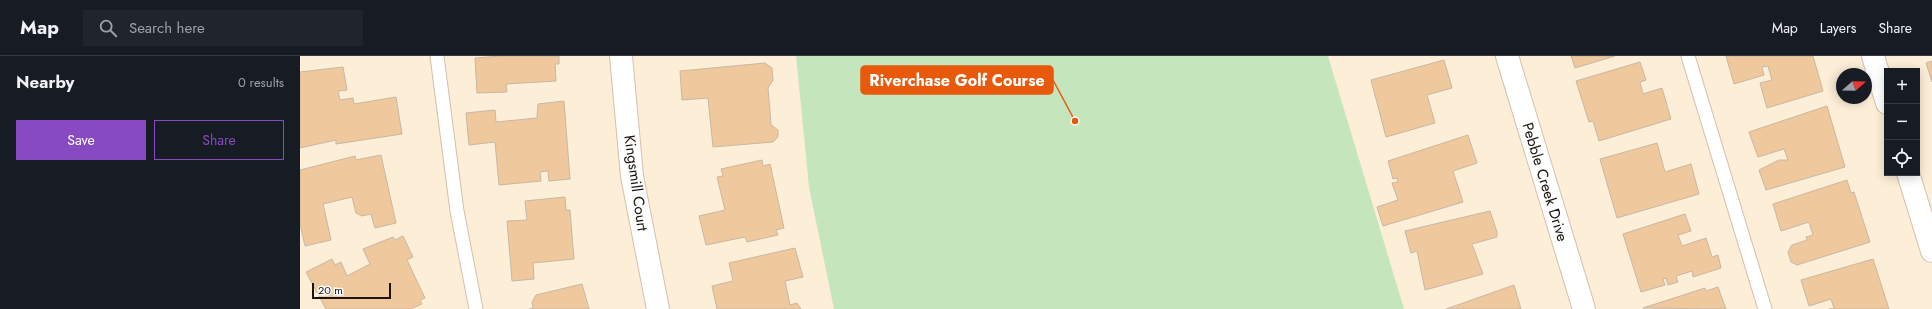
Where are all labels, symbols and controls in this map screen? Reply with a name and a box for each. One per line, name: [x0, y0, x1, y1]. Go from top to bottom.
search box: [83, 10, 363, 46]
text: Map: [20, 14, 59, 41]
icon: search: [97, 17, 119, 39]
text: Search here: [129, 17, 205, 39]
text: Map: [1772, 18, 1798, 38]
text: Layers: [1820, 18, 1856, 38]
text: Share: [1878, 18, 1912, 38]
callout: Riverchase Golf Course: [861, 66, 1053, 94]
north arrow: [1836, 68, 1872, 104]
map controls: [1884, 68, 1920, 176]
button: +: [1884, 68, 1920, 104]
text: Riverchase Golf Course: [869, 69, 1045, 92]
text: Nearby: [16, 70, 74, 94]
text: 0 results: [238, 73, 284, 92]
button: −: [1884, 104, 1920, 140]
button: Save: [16, 120, 146, 160]
button: Share: [154, 120, 284, 160]
street label: Pebble Creek Drive: [1516, 120, 1574, 244]
street label: Kingsmill Court: [618, 133, 654, 233]
button: locate: [1884, 140, 1920, 176]
scale bar: [312, 281, 391, 300]
text: 20 m: [318, 282, 343, 298]

